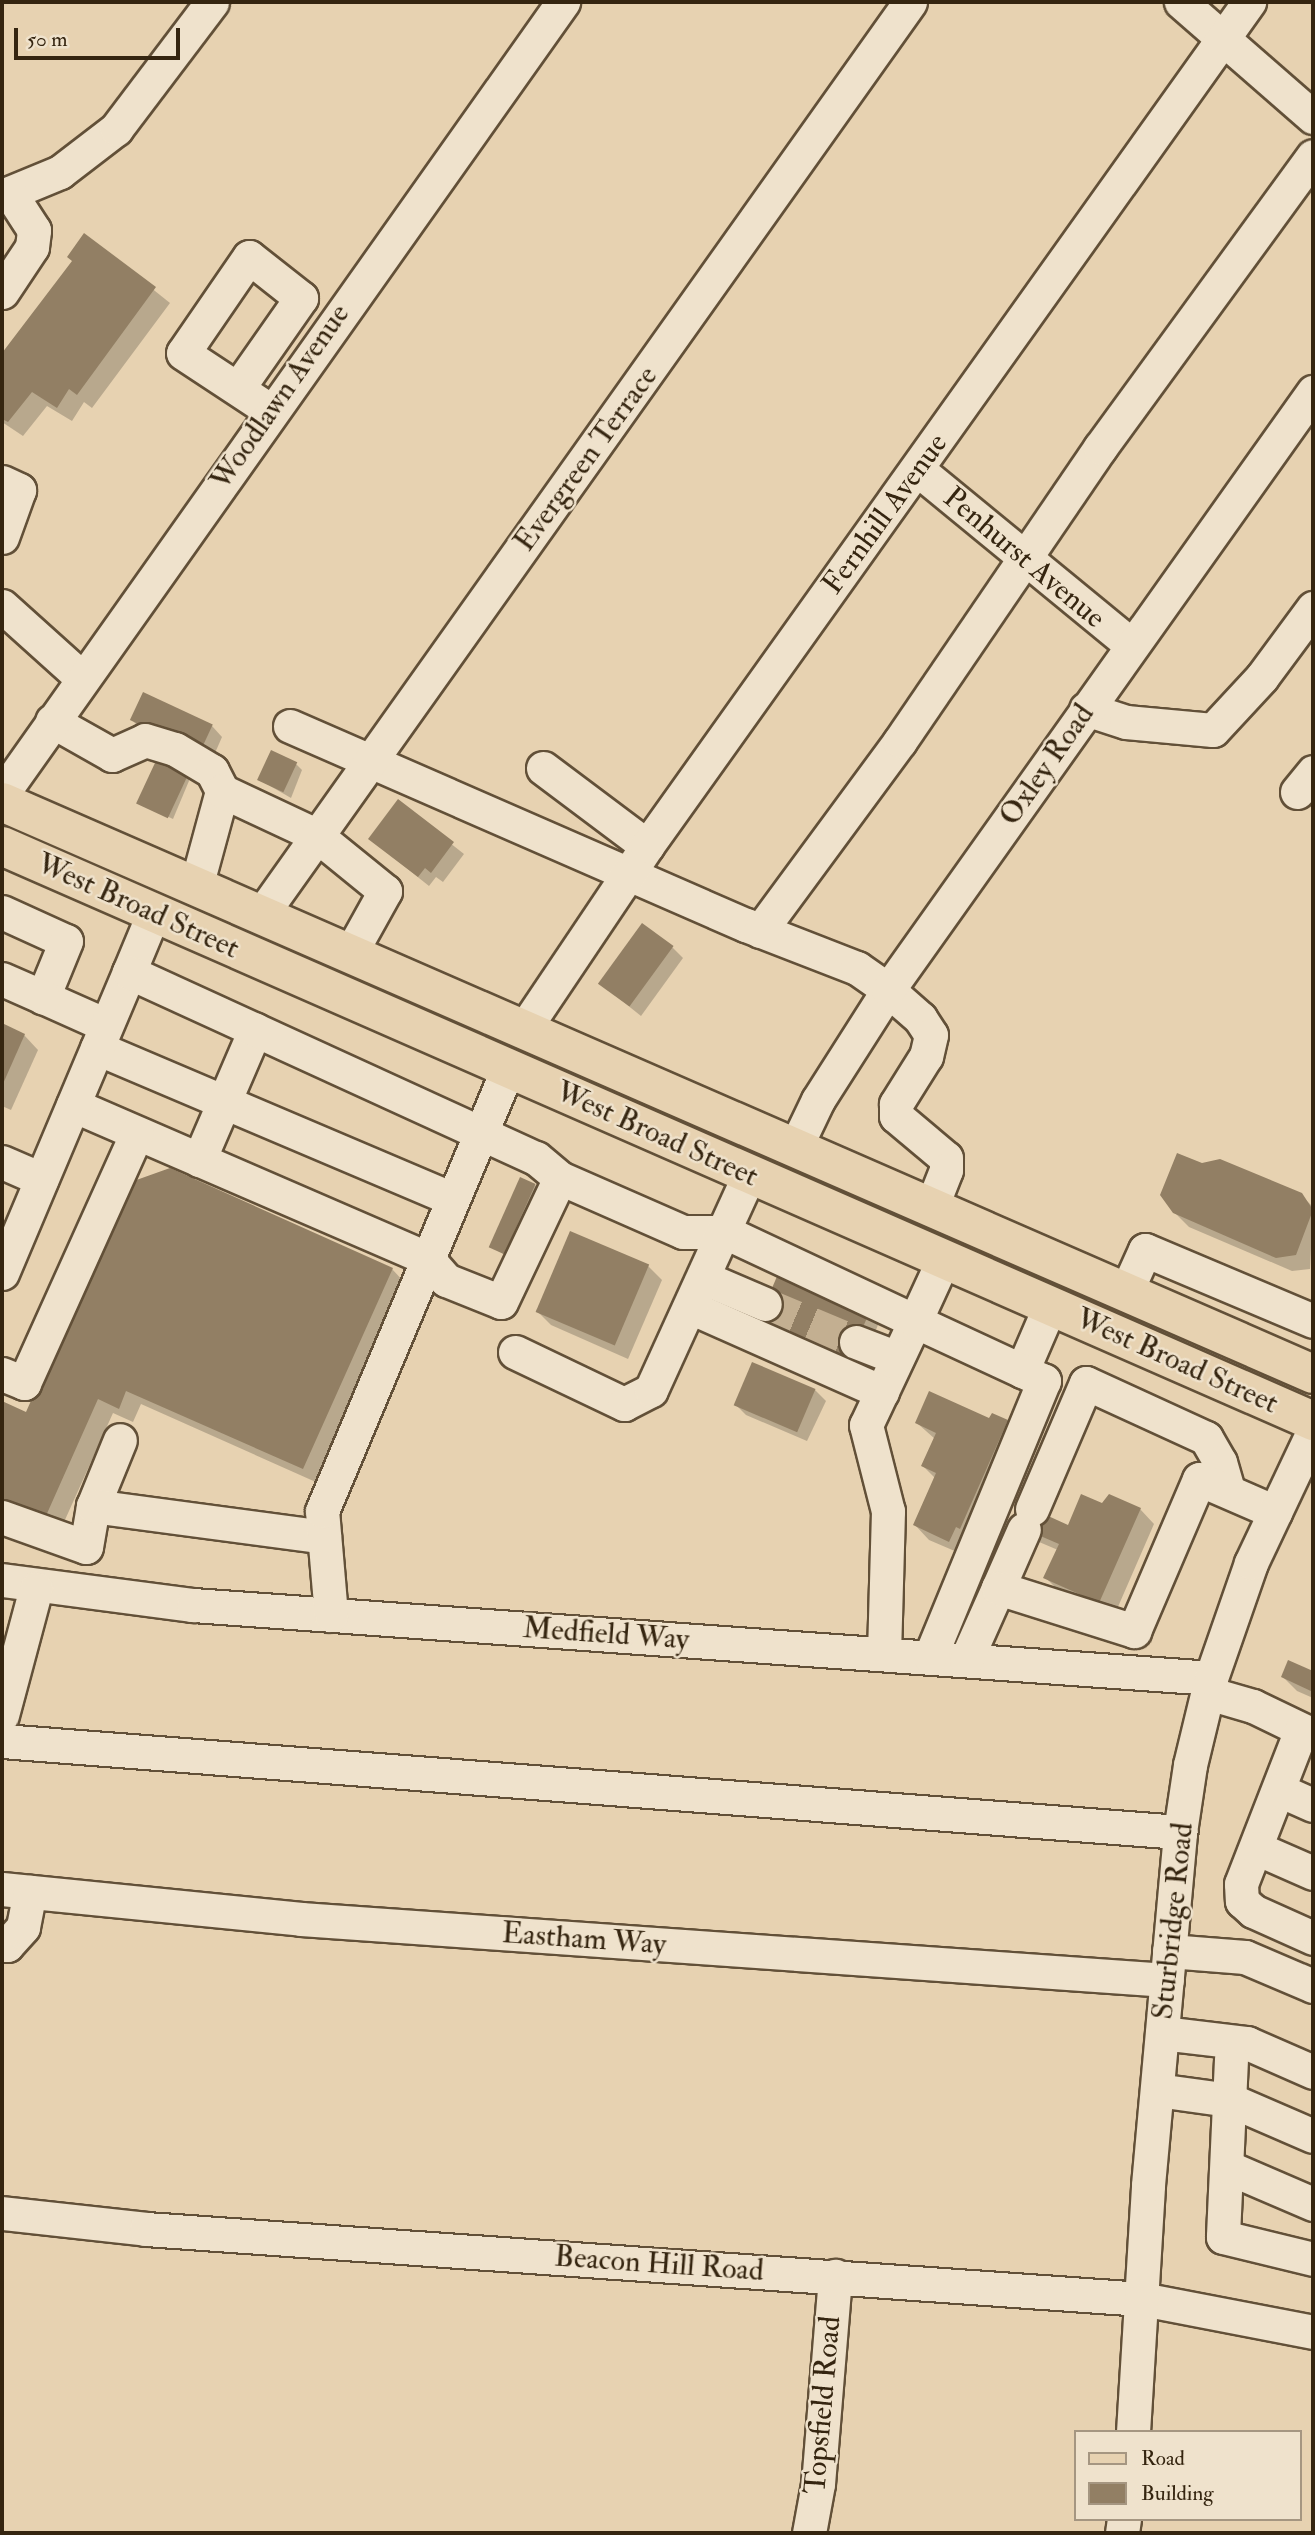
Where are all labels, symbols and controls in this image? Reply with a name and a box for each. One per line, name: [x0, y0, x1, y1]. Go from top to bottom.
scale bar: [18, 14, 184, 58]
text: 50 m: [27, 26, 68, 53]
street label: Woodlawn Avenue: [203, 297, 357, 497]
street label: Evergreen Terrace: [507, 359, 665, 559]
street label: Fernhill Avenue: [815, 427, 955, 601]
street label: Penhurst Avenue: [936, 480, 1112, 636]
street label: Oxley Road: [992, 697, 1102, 833]
street label: West Broad Street: [31, 845, 245, 967]
street label: West Broad Street: [550, 1073, 764, 1195]
street label: West Broad Street: [1070, 1300, 1284, 1422]
street label: Medfield Way: [522, 1610, 690, 1658]
street label: Sturbridge Road: [1145, 1821, 1201, 2021]
street label: Eastham Way: [501, 1915, 667, 1963]
street label: Beacon Hill Road: [553, 2239, 765, 2289]
street label: Topsfield Road: [797, 2314, 849, 2496]
legend: [1074, 2430, 1301, 2521]
text: Road: [1141, 2445, 1185, 2472]
text: Building: [1141, 2480, 1214, 2507]

